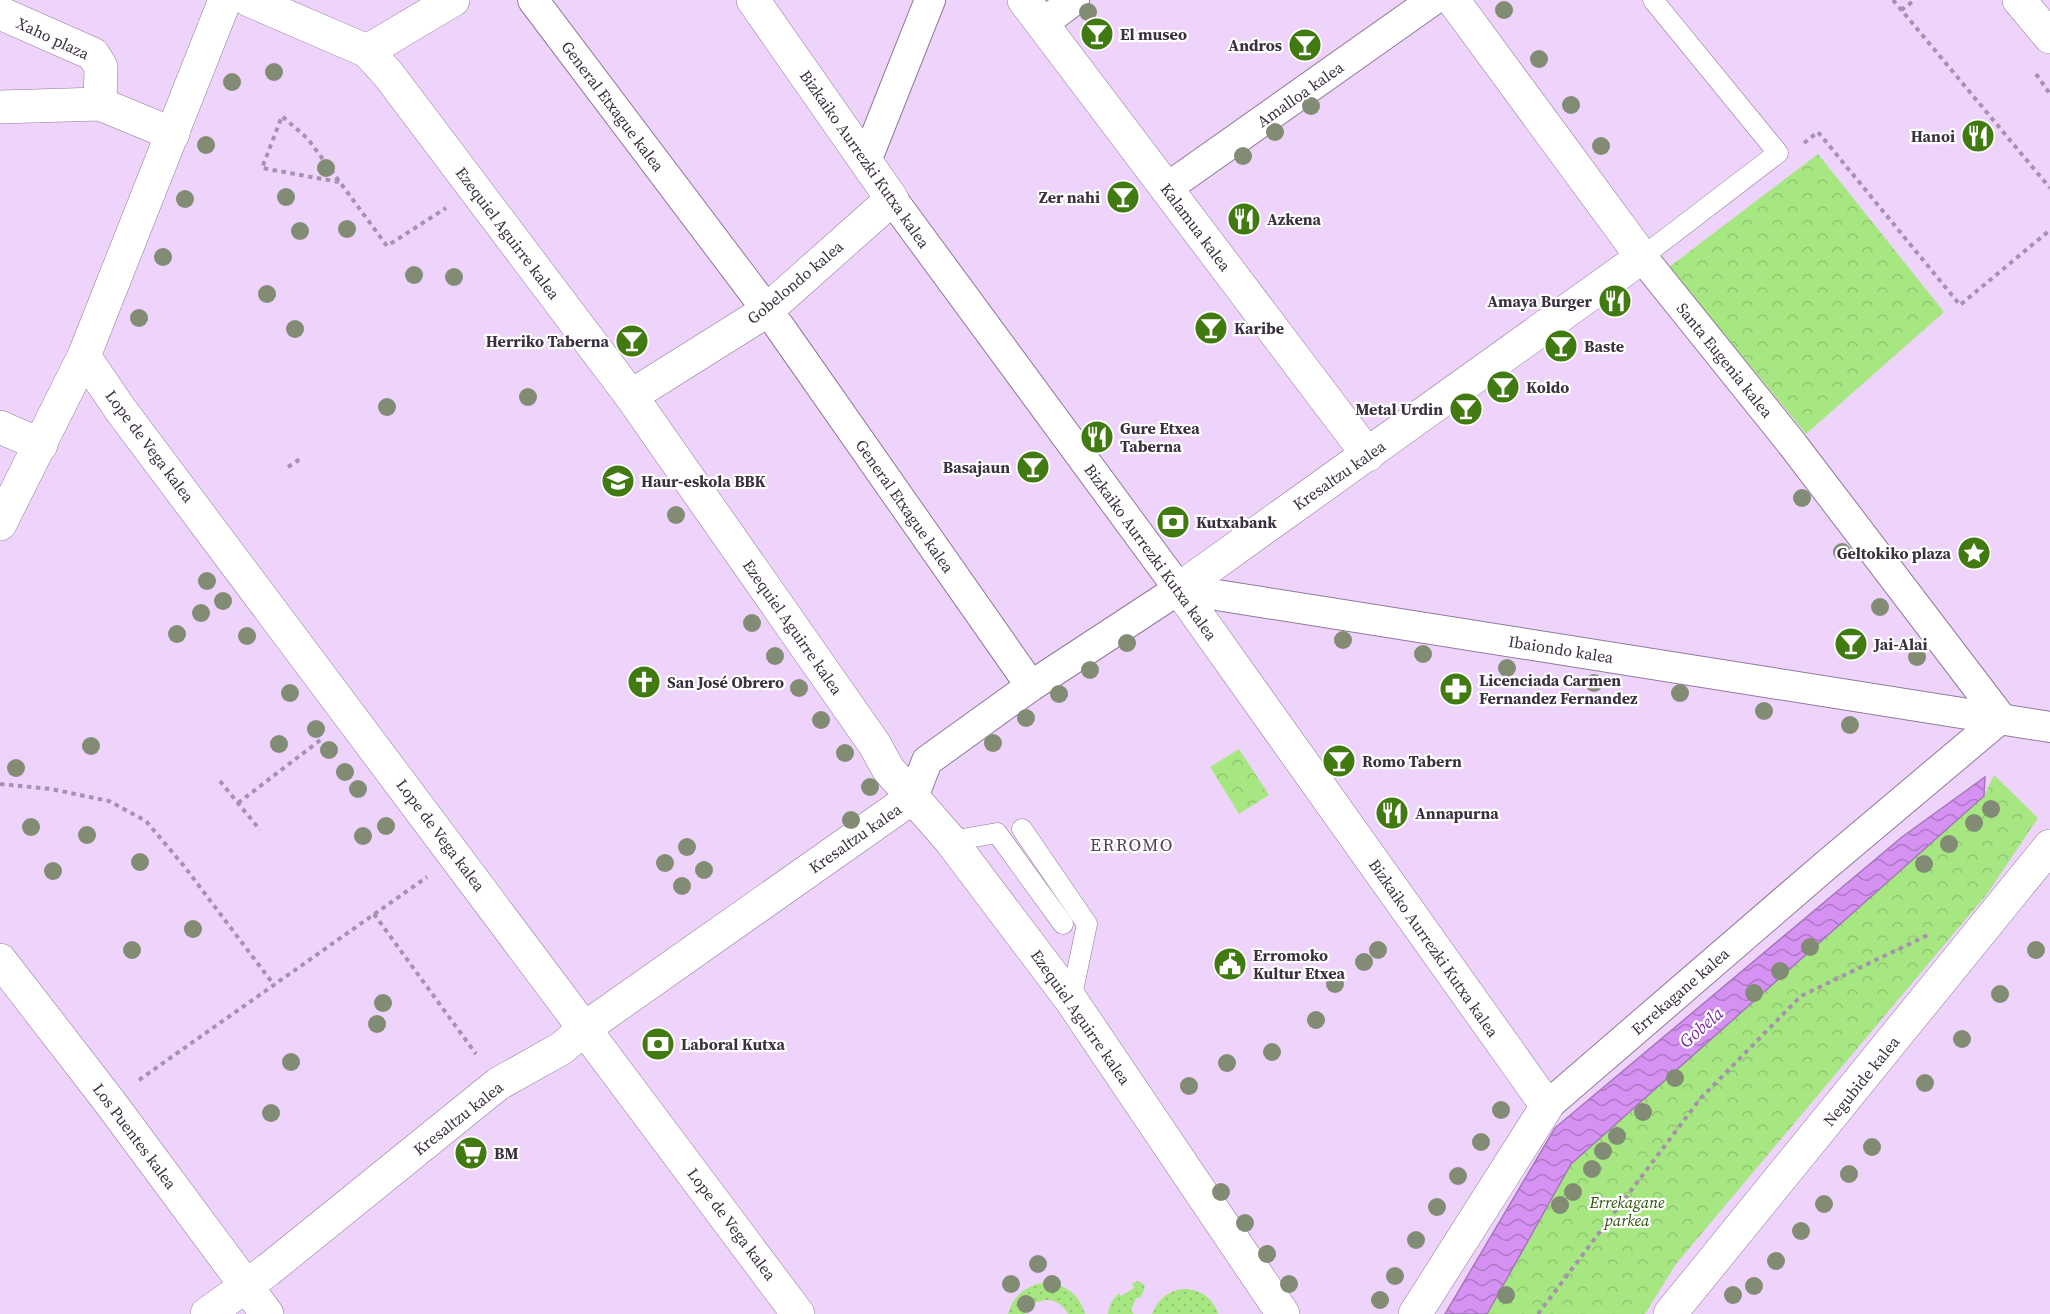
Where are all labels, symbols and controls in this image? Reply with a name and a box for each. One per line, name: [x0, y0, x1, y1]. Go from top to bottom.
street label: Xaho plaza: [13, 12, 94, 65]
bar icon: El museo: [1079, 16, 1115, 52]
place label: El museo: [1120, 23, 1187, 45]
bar icon: Andros: [1287, 27, 1323, 63]
place label: Andros: [1228, 34, 1282, 56]
street label: General Etxague kalea: [557, 36, 670, 177]
street label: Amalloa kalea: [1252, 55, 1348, 132]
street label: Bizkaiko Aurrezki Kutxa kalea: [795, 65, 936, 253]
restaurant icon: Hanoi: [1960, 118, 1996, 154]
place label: Hanoi: [1911, 125, 1955, 147]
street label: Ezequiel Aguirre kalea: [451, 162, 566, 304]
bar icon: Zer nahi: [1105, 179, 1141, 215]
street label: Kalamua kalea: [1156, 179, 1237, 276]
place label: Zer nahi: [1039, 186, 1100, 208]
restaurant icon: Azkena: [1226, 201, 1262, 237]
place label: Azkena: [1267, 208, 1322, 230]
street label: Gobelondo kalea: [742, 235, 848, 329]
restaurant icon: Amaya Burger: [1597, 283, 1633, 319]
place label: Amaya Burger: [1487, 290, 1593, 312]
street label: Santa Eugenia kalea: [1672, 298, 1779, 423]
bar icon: Karibe: [1193, 310, 1229, 346]
place label: Karibe: [1234, 317, 1284, 339]
bar icon: Herriko Taberna: [614, 323, 650, 359]
bar icon: Baste: [1543, 328, 1579, 364]
place label: Herriko Taberna: [486, 330, 609, 352]
place label: Baste: [1584, 335, 1624, 357]
bar icon: Koldo: [1485, 369, 1521, 405]
place label: Koldo: [1526, 376, 1569, 398]
street label: Lope de Vega kalea: [100, 385, 200, 507]
bar icon: Metal Urdin: [1448, 391, 1484, 427]
place label: Metal Urdin: [1355, 398, 1443, 420]
place label: Gure Etxea Taberna: [1120, 417, 1200, 457]
restaurant icon: Gure Etxea Taberna: [1079, 419, 1115, 455]
street label: Kresaltzu kalea: [1288, 434, 1391, 515]
street label: General Etxague kalea: [851, 435, 960, 578]
bar icon: Basajaun: [1015, 449, 1051, 485]
place label: Basajaun: [943, 456, 1010, 478]
street label: Bizkaiko Aurrezki Kutxa kalea: [1079, 459, 1223, 645]
school or university icon: Haur-eskola BBK: [600, 463, 636, 499]
place label: Haur-eskola BBK: [641, 470, 767, 492]
bank icon: Kutxabank: [1155, 504, 1191, 540]
place label: Kutxabank: [1196, 511, 1277, 533]
place icon: Geltokiko plaza: [1956, 535, 1992, 571]
place label: Geltokiko plaza: [1837, 542, 1952, 564]
street label: Ezequiel Aguirre kalea: [738, 555, 849, 700]
bar icon: Jai-Alai: [1833, 626, 1869, 662]
street label: Ibaiondo kalea: [1507, 630, 1616, 668]
place label: Jai-Alai: [1873, 633, 1928, 655]
church icon: San José Obrero: [626, 664, 662, 700]
place label: Licenciada Carmen Fernandez Fernandez: [1479, 669, 1638, 709]
place label: San José Obrero: [667, 671, 784, 693]
pharmacy icon: Licenciada Carmen Fernandez Fernandez: [1438, 671, 1474, 707]
bar icon: Romo Tabern: [1321, 743, 1357, 779]
place label: Romo Tabern: [1362, 750, 1462, 772]
street label: Lope de Vega kalea: [391, 774, 491, 896]
restaurant icon: Annapurna: [1374, 795, 1410, 831]
street label: Kresaltzu kalea: [804, 797, 907, 878]
place label: Annapurna: [1415, 802, 1499, 824]
district label: ERROMO: [1090, 832, 1174, 857]
street label: Bizkaiko Aurrezki Kutxa kalea: [1364, 854, 1505, 1042]
street label: Errekagane kalea: [1626, 942, 1734, 1040]
place label: Erromoko Kultur Etxea: [1253, 944, 1345, 984]
street label: Ezequiel Aguirre kalea: [1026, 945, 1137, 1090]
public building icon: Erromoko Kultur Etxea: [1212, 946, 1248, 982]
water label: Gobela: [1674, 1000, 1729, 1053]
bank icon: Laboral Kutxa: [640, 1026, 676, 1062]
street label: Negubide kalea: [1818, 1031, 1905, 1131]
place label: Laboral Kutxa: [681, 1033, 786, 1055]
street label: Kresaltzu kalea: [408, 1075, 508, 1160]
street label: Los Puentes kalea: [88, 1079, 183, 1194]
supermarket icon: BM: [453, 1135, 489, 1171]
place label: BM: [494, 1142, 519, 1164]
street label: Lope de Vega kalea: [682, 1163, 782, 1285]
park label: Errekagane parkea: [1588, 1191, 1665, 1231]

